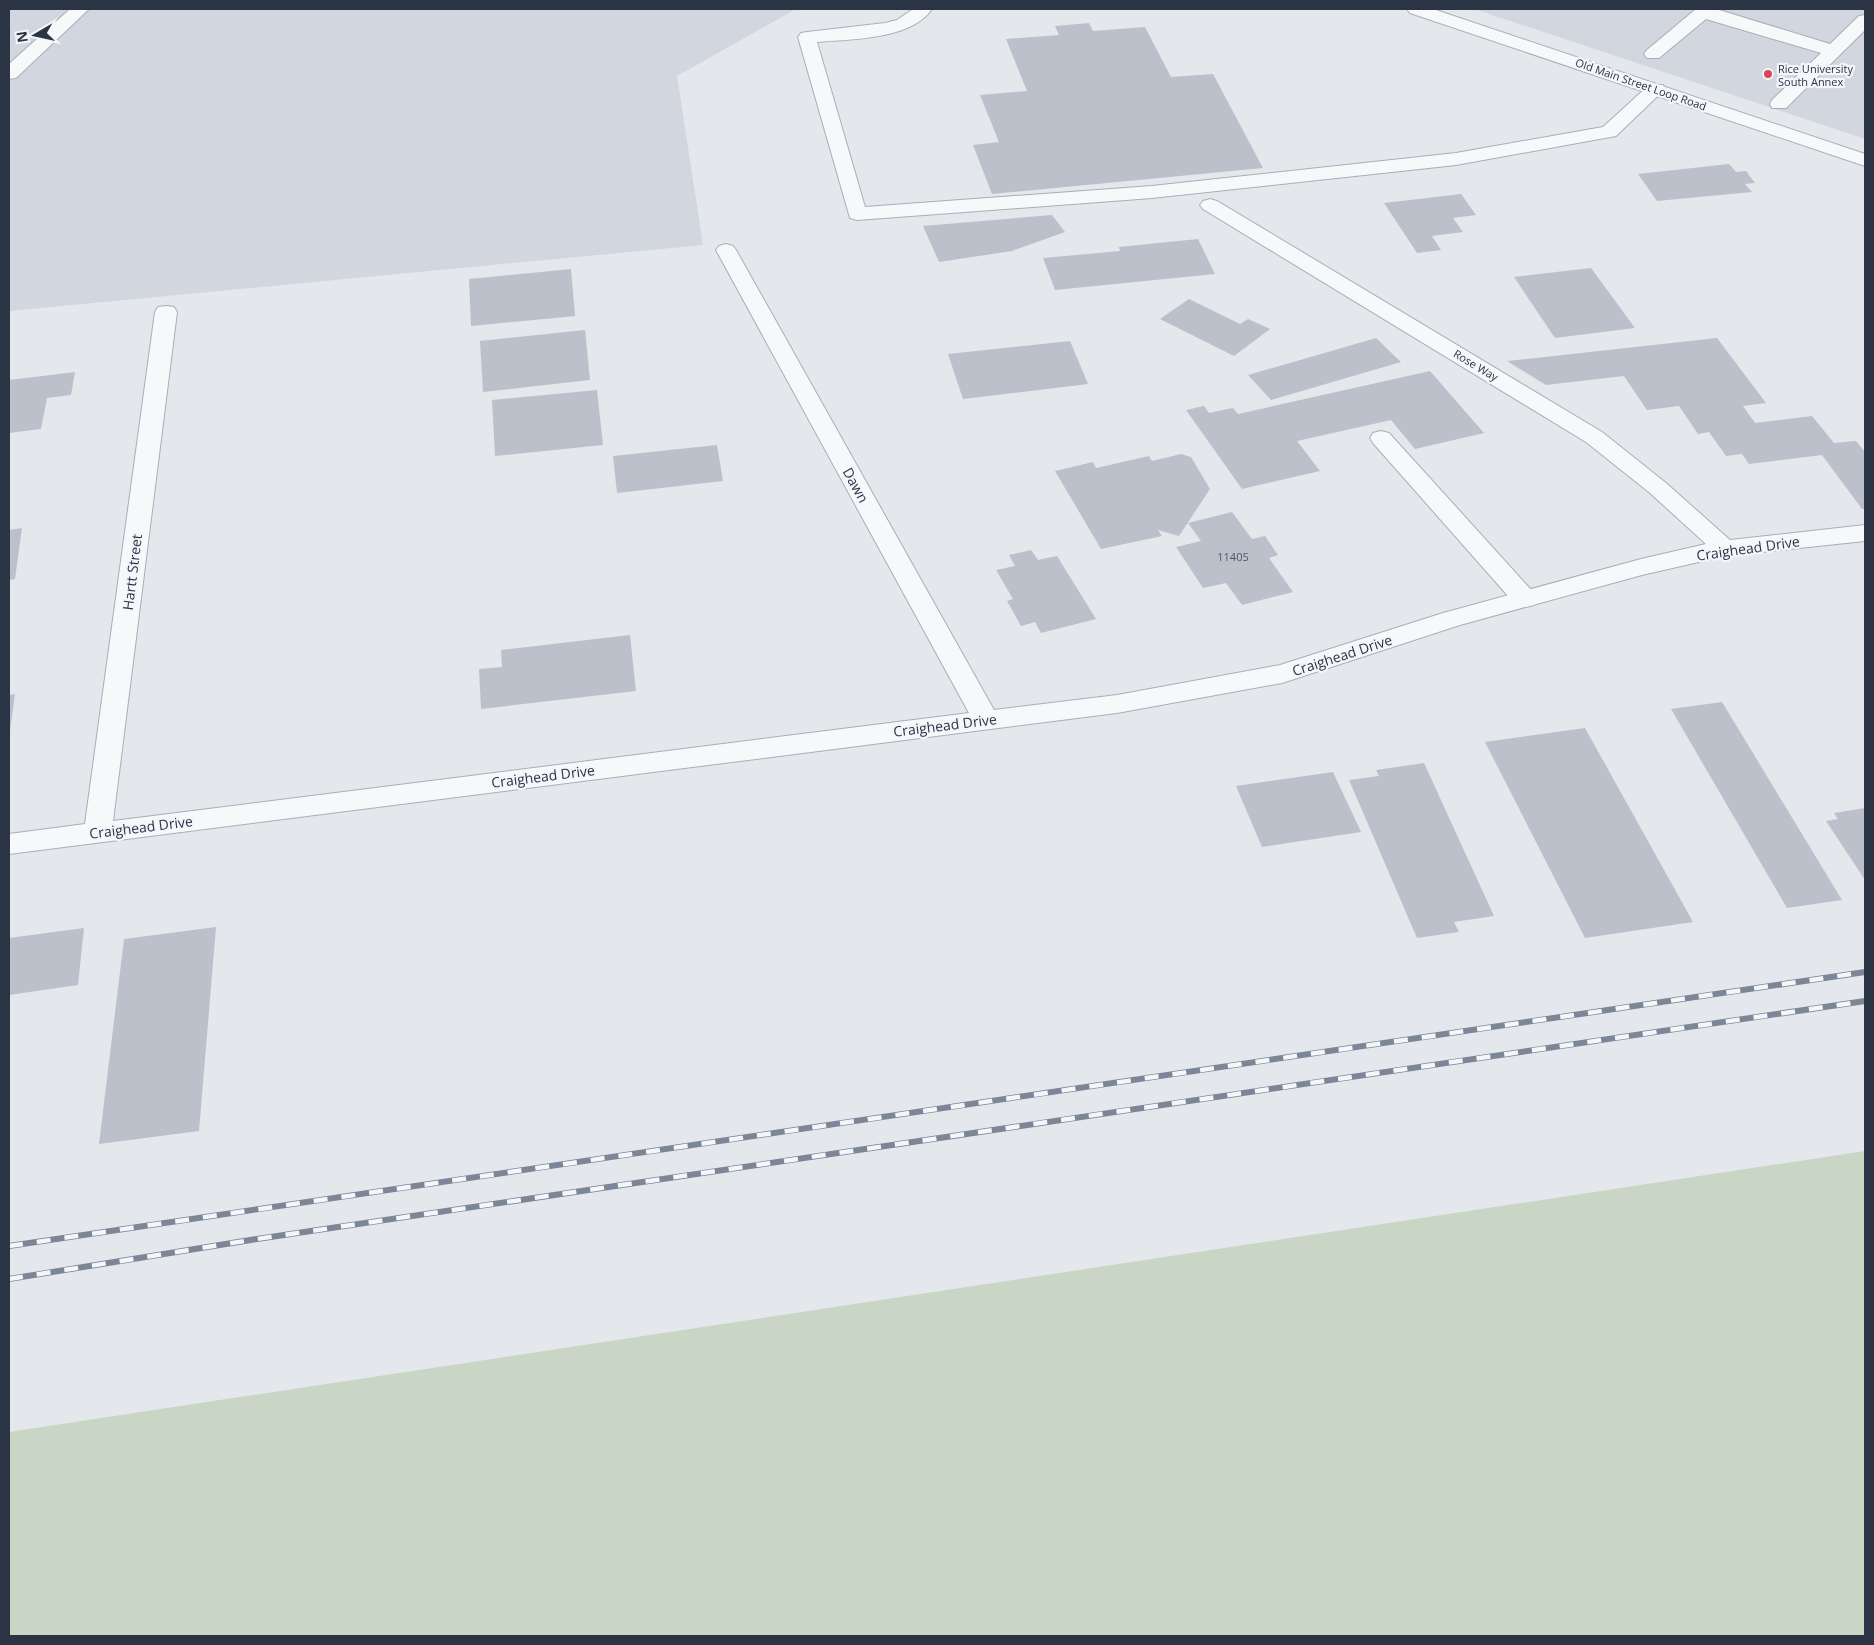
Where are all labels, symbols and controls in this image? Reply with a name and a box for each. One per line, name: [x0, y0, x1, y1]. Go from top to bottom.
north arrow: [10, 10, 60, 60]
text: N: [11, 30, 32, 44]
street label: Old Main Street Loop Road: [1573, 54, 1709, 114]
place label: Rice University South Annex: [1778, 61, 1854, 89]
marker: Rice University South Annex: [1762, 68, 1774, 80]
street label: Rose Way: [1451, 346, 1501, 384]
street label: Dawn: [839, 464, 873, 506]
street label: Craighead Drive: [1695, 531, 1801, 565]
street label: Hartt Street: [118, 533, 146, 611]
house number: 11405: [1217, 549, 1249, 564]
street label: Craighead Drive: [1290, 630, 1395, 680]
street label: Craighead Drive: [892, 709, 998, 741]
street label: Craighead Drive: [490, 760, 596, 792]
street label: Craighead Drive: [88, 811, 194, 843]

